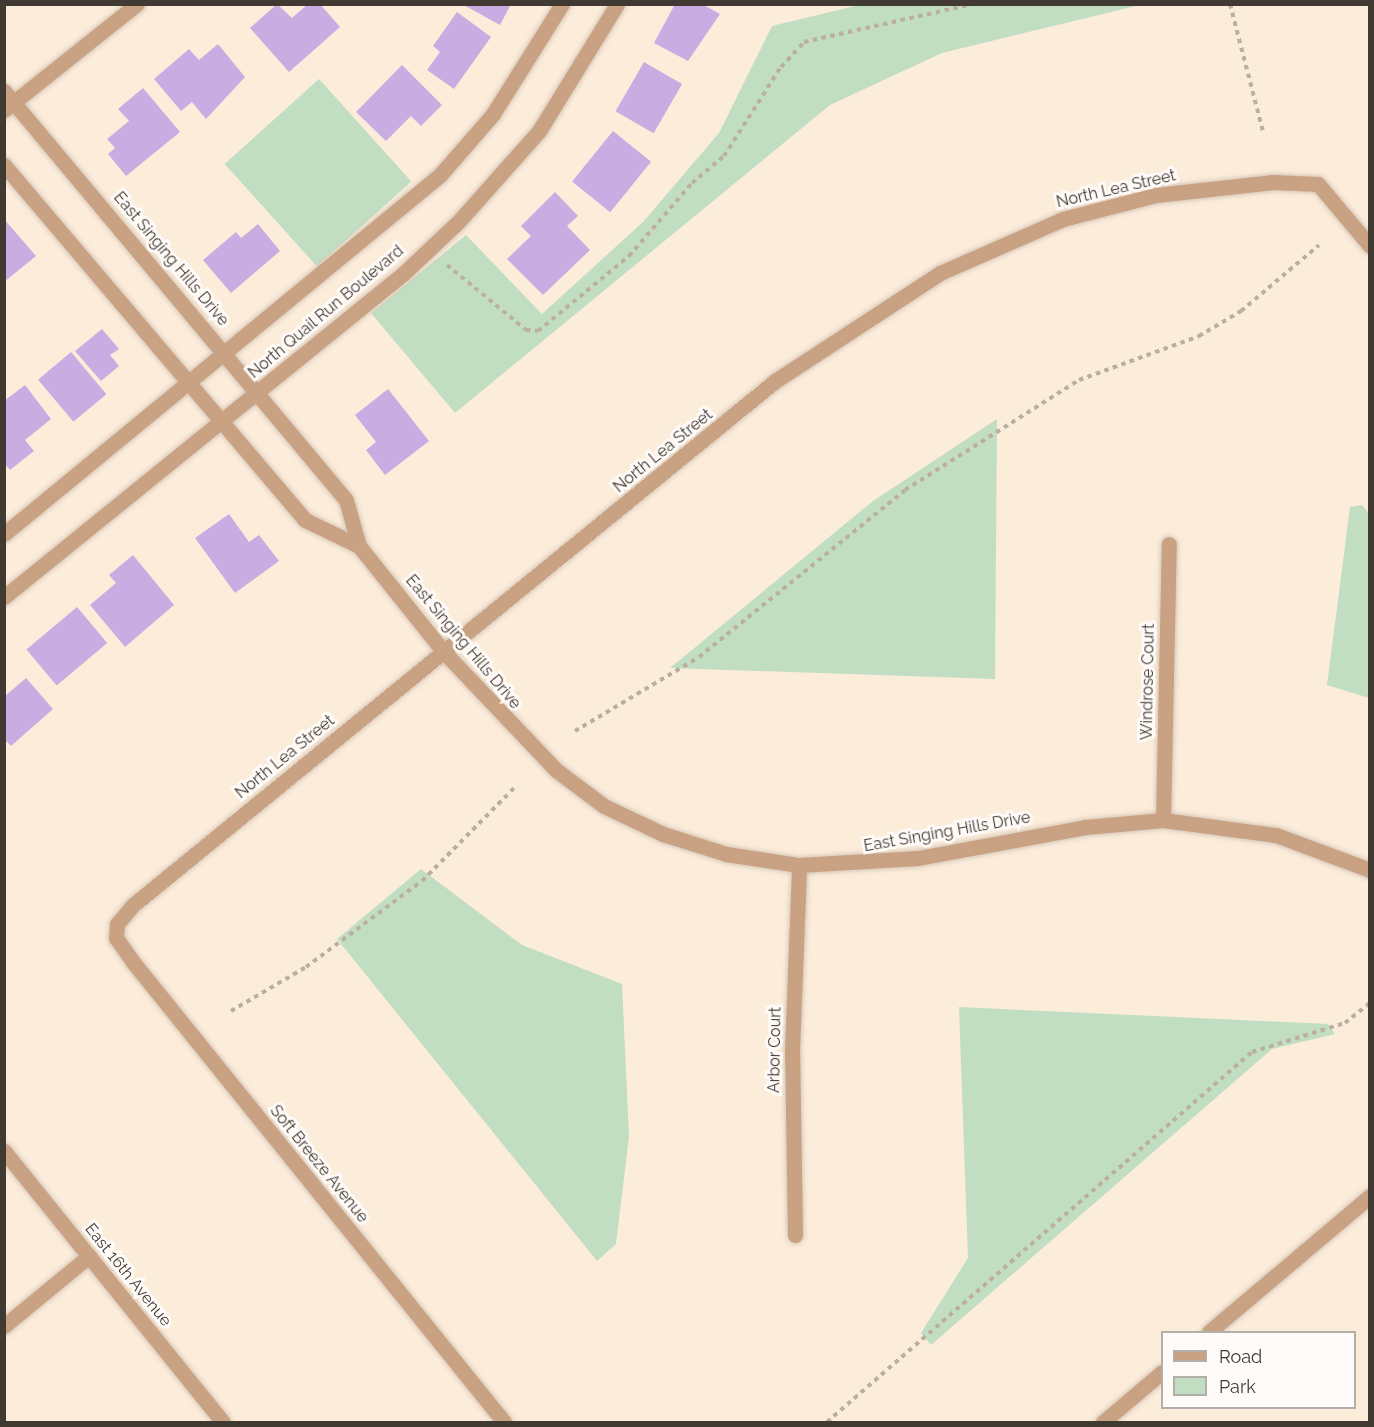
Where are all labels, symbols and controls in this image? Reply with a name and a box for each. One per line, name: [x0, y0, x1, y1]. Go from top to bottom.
street label: North Lea Street: [1054, 166, 1178, 212]
street label: East Singing Hills Drive: [109, 188, 233, 330]
street label: North Quail Run Boulevard: [244, 241, 408, 383]
street label: North Lea Street: [610, 405, 716, 497]
street label: East Singing Hills Drive: [401, 571, 525, 713]
street label: Windrose Court: [1137, 624, 1159, 740]
street label: North Lea Street: [232, 711, 338, 803]
street label: East Singing Hills Drive: [862, 808, 1032, 856]
street label: Arbor Court: [765, 1007, 785, 1093]
street label: Soft Breeze Avenue: [266, 1101, 372, 1227]
street label: East 16th Avenue: [81, 1220, 175, 1330]
legend: [1161, 1331, 1356, 1409]
text: Road: [1219, 1346, 1262, 1367]
text: Park: [1219, 1376, 1256, 1397]

